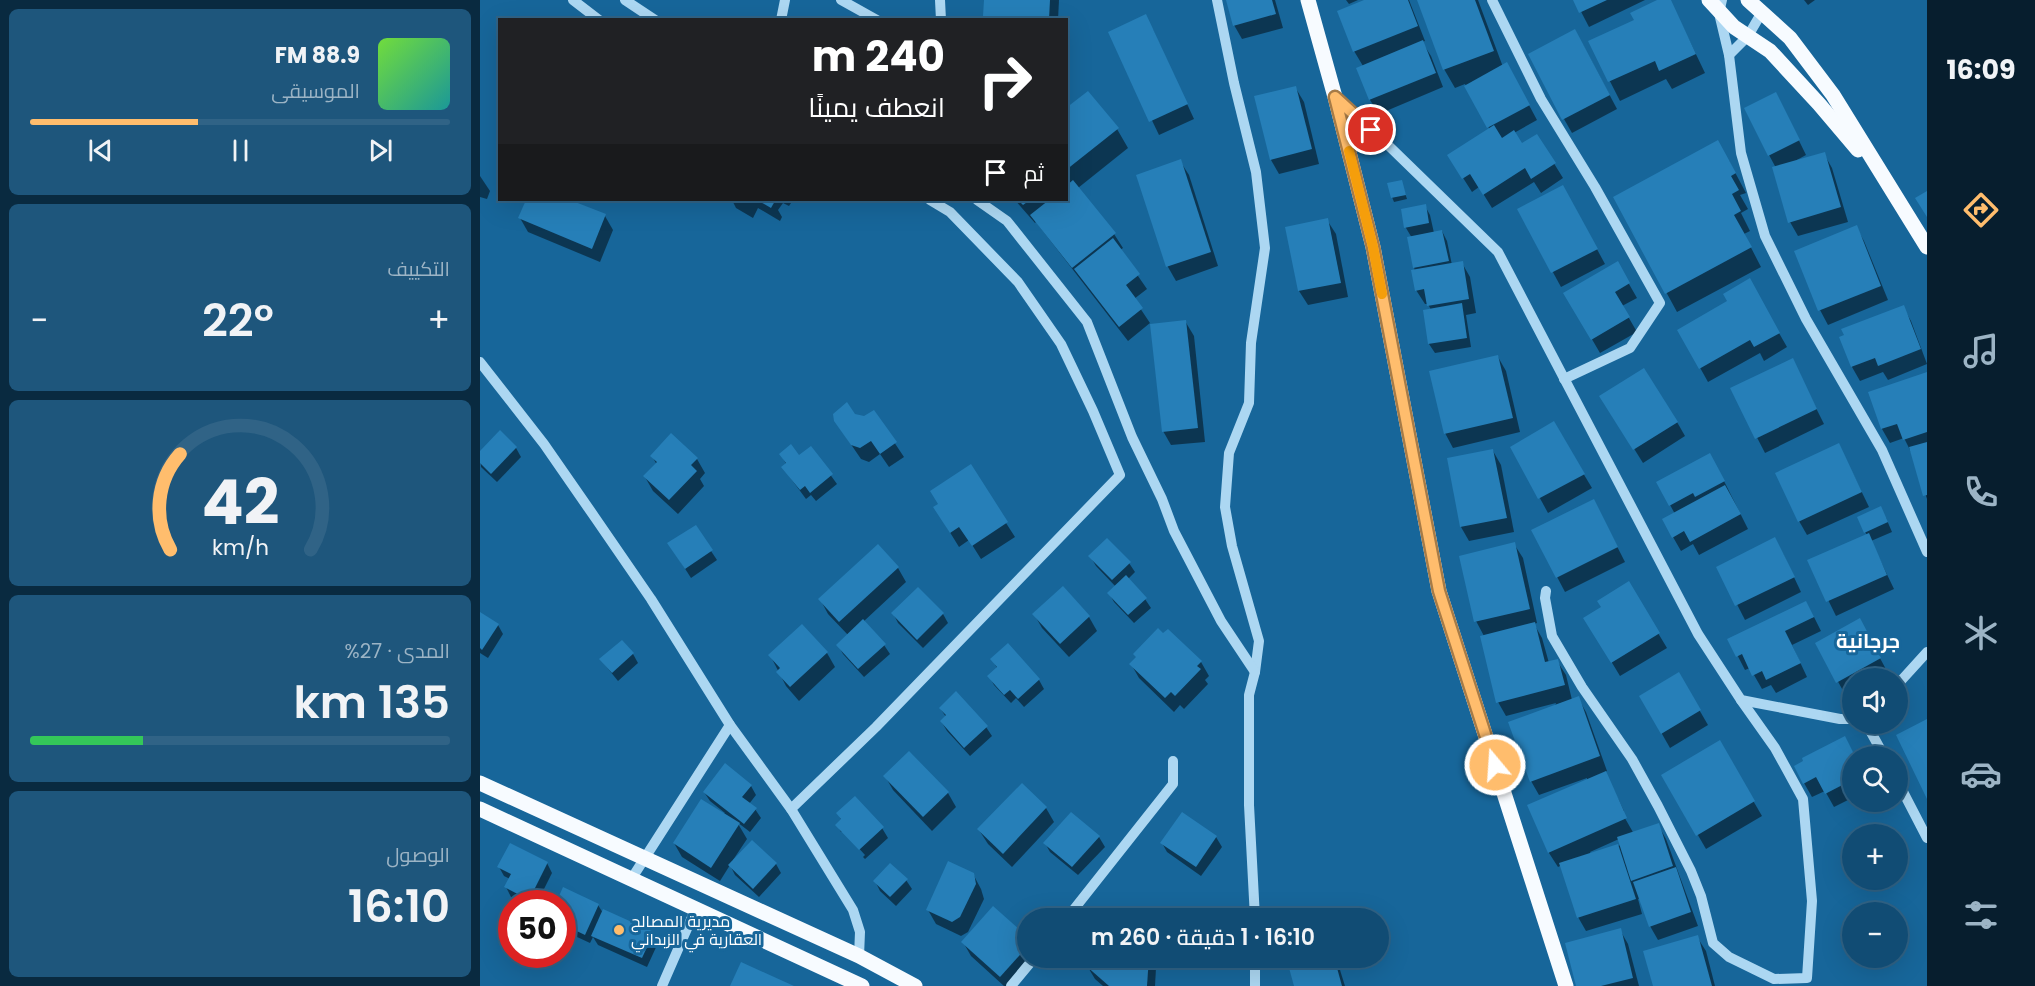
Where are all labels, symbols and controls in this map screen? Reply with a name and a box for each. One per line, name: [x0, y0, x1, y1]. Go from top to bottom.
text: 240 m: [812, 27, 945, 86]
text: 88.9 FM: [275, 40, 360, 71]
icon: right: [966, 42, 1044, 120]
text: 16:09: [1946, 51, 2016, 88]
text: الموسيقى: [271, 77, 360, 105]
text: انعطف يمينًا: [808, 89, 945, 126]
pin: [1345, 104, 1396, 155]
icon: arrive: [1354, 113, 1387, 146]
icon: previous: [84, 134, 117, 167]
icon: pause: [224, 134, 257, 167]
icon: next: [364, 134, 397, 167]
icon: arrive: [979, 156, 1012, 189]
text: ثم: [1024, 158, 1044, 189]
icon: directions: [1960, 189, 2002, 231]
text: التكييف: [387, 255, 450, 283]
text: 22°: [202, 289, 274, 352]
text: −: [30, 297, 48, 344]
text: +: [427, 297, 450, 344]
icon: music: [1960, 330, 2002, 372]
text: 42: [201, 458, 279, 546]
icon: phone: [1960, 471, 2002, 513]
text: km/h: [211, 532, 269, 563]
icon: climate: [1960, 612, 2002, 654]
district label: جرجانية: [1836, 627, 1900, 655]
text: المدى · 27%: [344, 637, 450, 665]
map controls: [1842, 668, 1908, 968]
button: sound: [1842, 668, 1908, 734]
text: 135 km: [294, 671, 450, 734]
position arrow: [1463, 733, 1527, 797]
button: search: [1842, 746, 1908, 812]
icon: car: [1960, 753, 2002, 795]
button: +: [1842, 824, 1908, 890]
text: الوصول: [386, 841, 450, 869]
text: 16:10: [348, 875, 450, 938]
speed limit sign: 50: [498, 890, 576, 968]
icon: filters: [1960, 894, 2002, 936]
button: −: [1842, 902, 1908, 968]
place label: مديرية المصالح العقارية في الزبداني: [631, 910, 762, 953]
text: 16:10 · 1 دقيقة · 260 m: [1091, 922, 1315, 953]
marker: مديرية المصالح العقارية في الزبداني: [612, 923, 626, 937]

